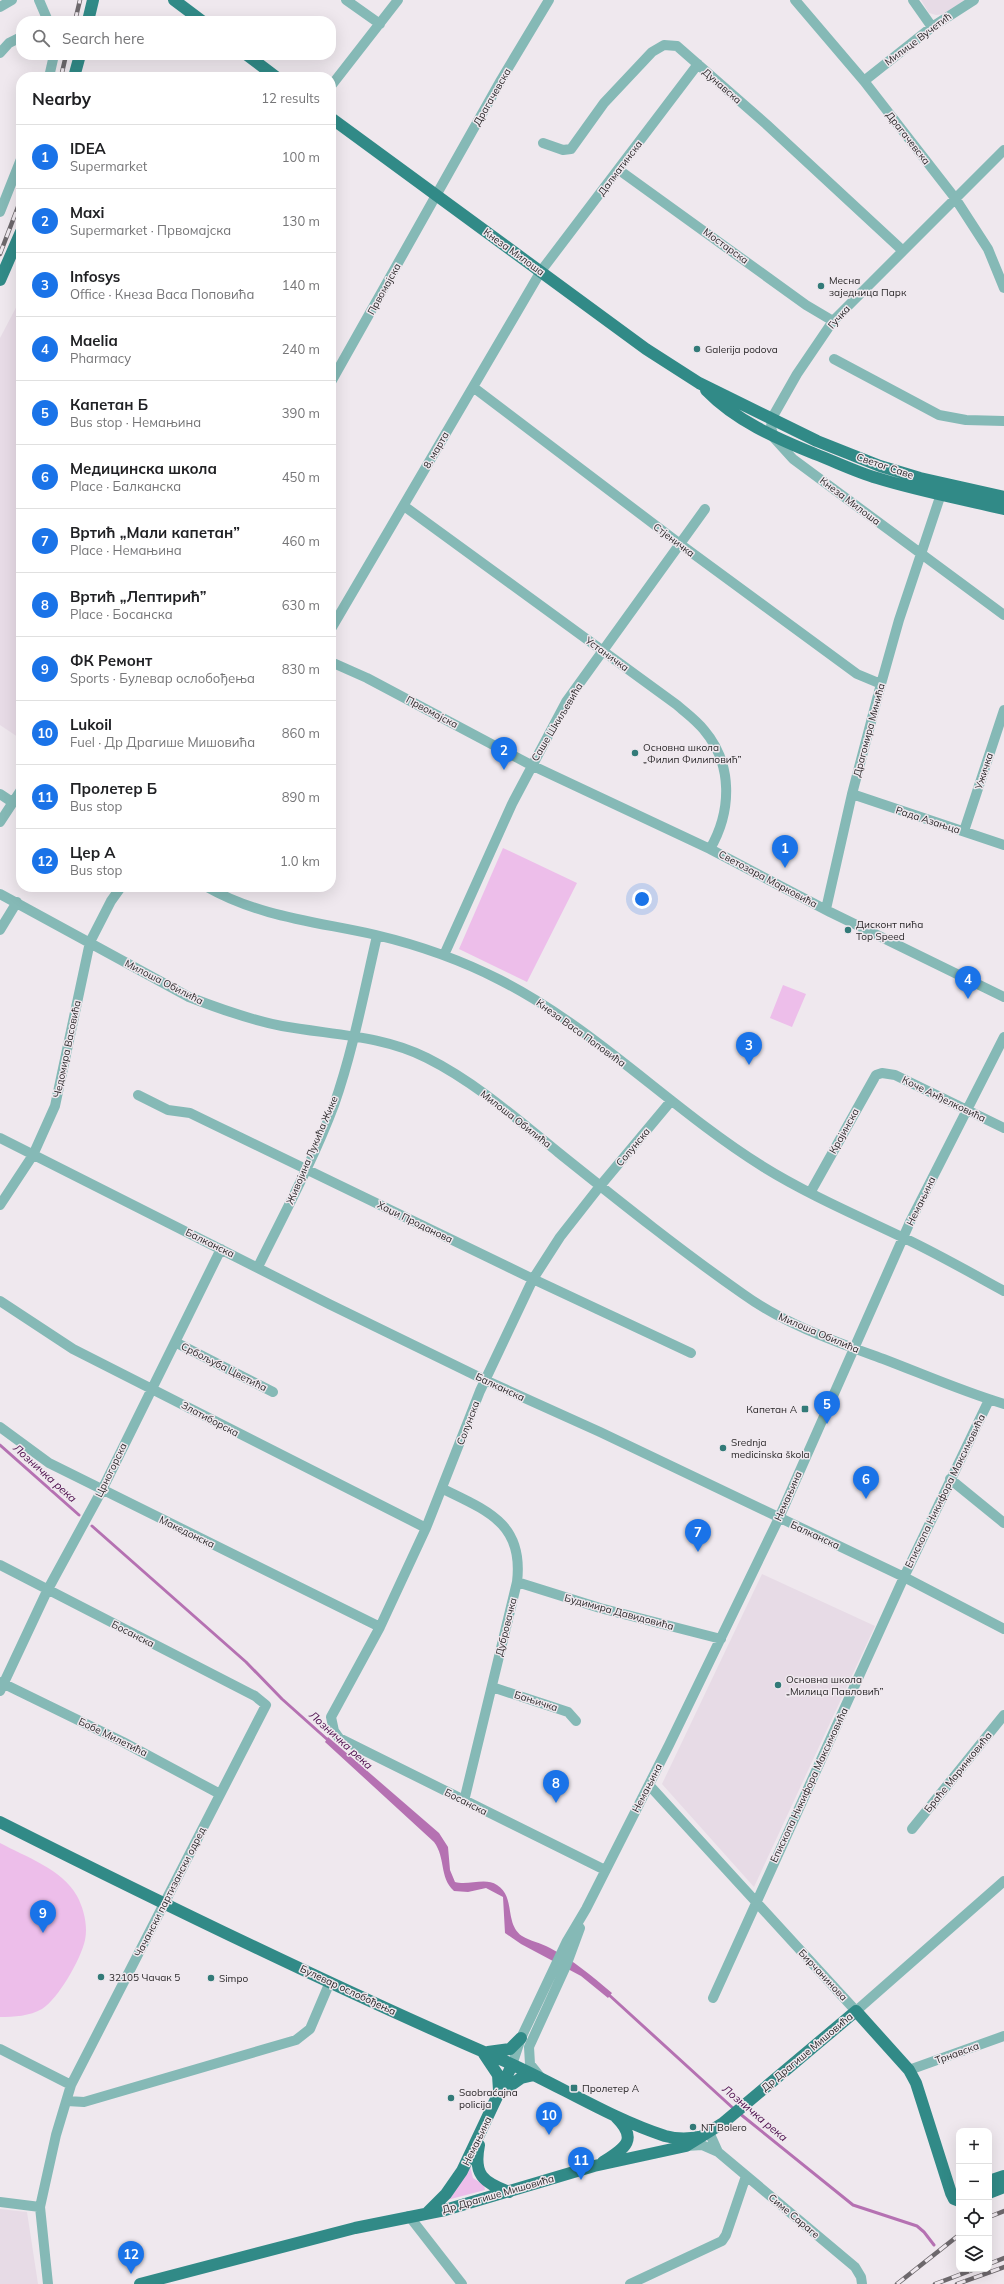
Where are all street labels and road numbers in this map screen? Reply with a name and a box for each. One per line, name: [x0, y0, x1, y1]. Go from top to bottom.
street label: Милице Вучетић: [882, 10, 954, 68]
street label: Драгачевска: [470, 66, 514, 128]
street label: Дунавска: [700, 66, 744, 106]
street label: Драгачевска: [883, 109, 933, 167]
street label: Далматинска: [595, 138, 645, 198]
street label: Кнеза Милоша: [481, 225, 547, 279]
street label: Мостарска: [701, 225, 751, 267]
street label: Првомајска: [365, 261, 403, 317]
street label: Гучка: [825, 303, 853, 331]
street label: 8. марта: [420, 429, 452, 471]
street label: Светог Саве: [855, 450, 916, 482]
street label: Кнеза Милоша: [817, 474, 883, 528]
street label: Стјеничка: [651, 520, 697, 560]
street label: Устаничка: [582, 633, 631, 674]
street label: Саше Шкиљевића: [528, 680, 586, 764]
street label: Драгомира Минића: [850, 682, 888, 778]
street label: Првомајска: [404, 693, 460, 731]
street label: Ужичка: [972, 751, 996, 792]
street label: Рада Азањца: [894, 803, 962, 837]
street label: Светозара Марковића: [716, 847, 820, 911]
street label: Милоша Обилића: [123, 957, 205, 1007]
street label: Кнеза Васа Поповића: [534, 996, 628, 1070]
street label: Чедомира Васовића: [50, 999, 84, 1099]
street label: Коче Анђелковића: [900, 1073, 988, 1125]
street label: Милоша Обилића: [478, 1087, 554, 1151]
street label: Живојина Лукића Жике: [283, 1094, 341, 1206]
street label: Крајинска: [826, 1106, 862, 1156]
street label: Солунска: [613, 1125, 653, 1169]
street label: Немањина: [904, 1174, 938, 1228]
street label: Хаџи Проданова: [375, 1198, 455, 1246]
street label: Балканска: [183, 1226, 237, 1260]
street label: Милоша Обилића: [777, 1310, 861, 1356]
street label: Србољуба Цветића: [179, 1340, 269, 1394]
street label: Балканска: [473, 1370, 527, 1404]
street label: Златиборска: [179, 1398, 241, 1440]
street label: Солунска: [454, 1399, 482, 1447]
street label: Епископа Никифора Максимовића: [902, 1412, 988, 1570]
street label: Црногорска: [92, 1441, 130, 1499]
street label: Немањина: [771, 1469, 805, 1523]
street label: Македонска: [157, 1513, 217, 1551]
street label: Балканска: [788, 1518, 842, 1552]
street label: Будимира Давидовића: [563, 1591, 675, 1633]
street label: Дубровачка: [492, 1596, 520, 1658]
street label: Босанска: [109, 1618, 157, 1650]
street label: Бањичка: [513, 1688, 559, 1714]
street label: Епископа Никифора Максимовића: [767, 1705, 851, 1865]
street label: Бобе Милетића: [76, 1715, 150, 1759]
street label: Браће Маринковића: [921, 1729, 995, 1815]
street label: Немањина: [629, 1761, 665, 1815]
street label: Босанска: [442, 1786, 490, 1818]
street label: Чачански партизански одред: [131, 1825, 209, 1959]
street label: Бирчанинова: [796, 1946, 850, 2004]
street label: Булевар ослобођења: [298, 1962, 398, 2018]
street label: Др Драгише Мишовића: [758, 2010, 856, 2094]
street label: Трнавска: [933, 2039, 981, 2067]
street label: Немањина: [460, 2114, 494, 2168]
street label: Др Драгише Мишовића: [441, 2172, 555, 2216]
street label: Симе Сараге: [766, 2191, 823, 2241]

